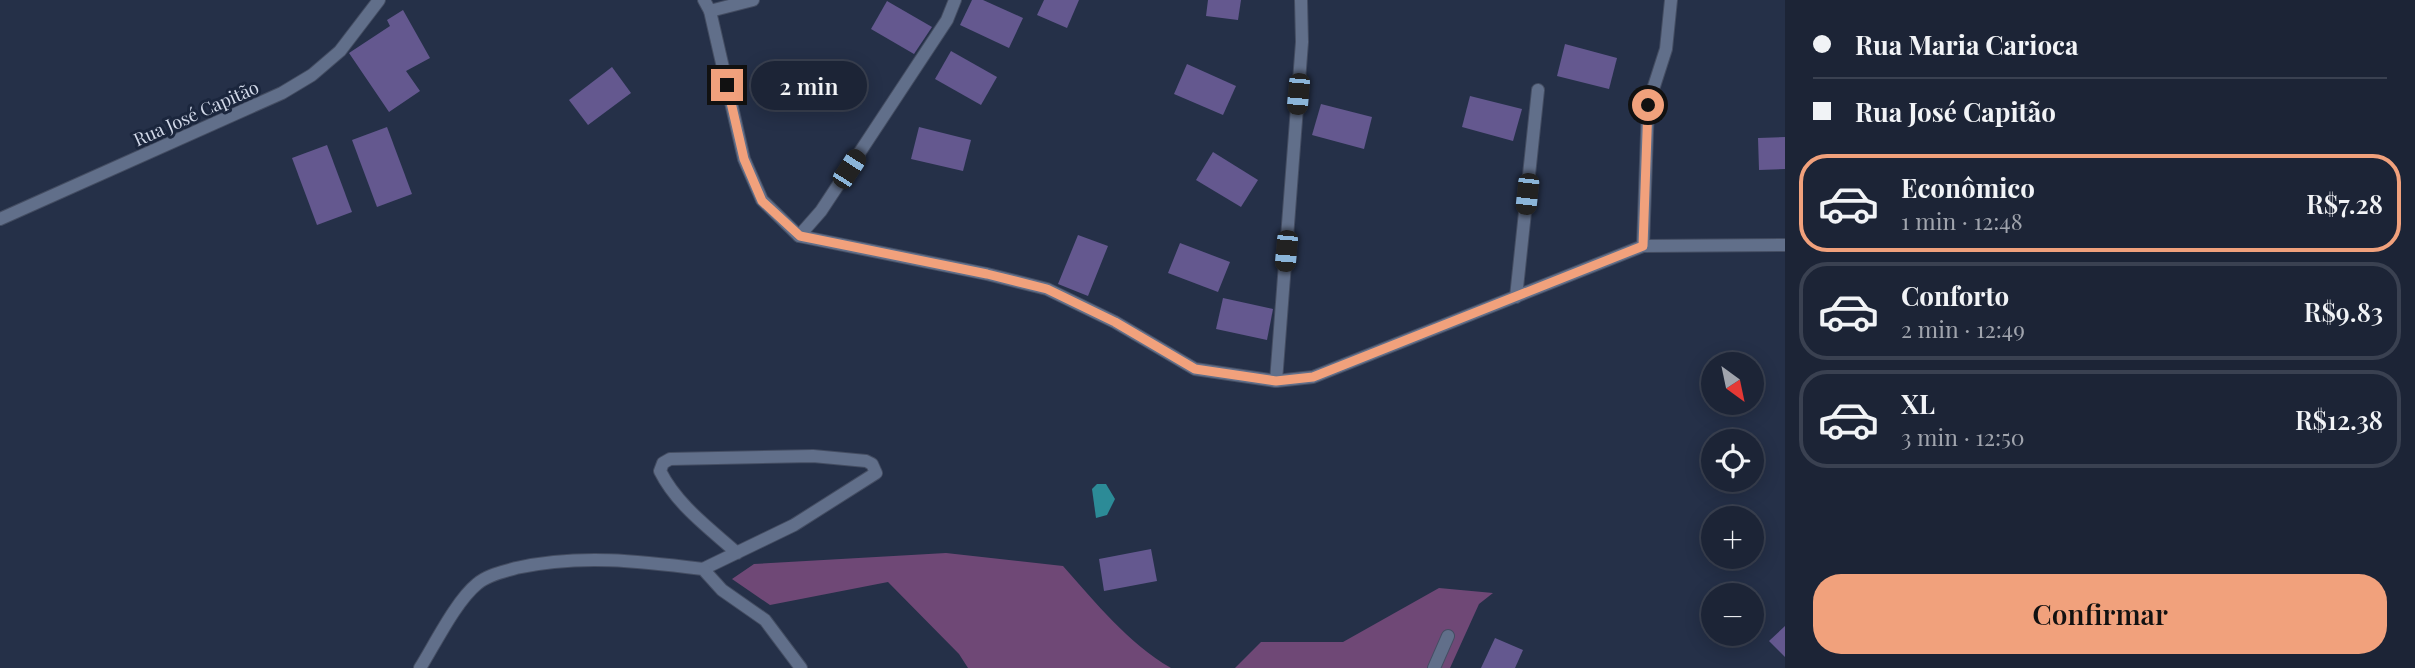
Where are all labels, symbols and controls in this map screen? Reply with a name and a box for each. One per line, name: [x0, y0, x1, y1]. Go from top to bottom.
text: Rua Maria Carioca: [1855, 27, 2078, 62]
callout: 2 min: [752, 60, 867, 110]
route end: [711, 69, 743, 101]
text: 2 min: [780, 70, 838, 101]
car: [1286, 72, 1311, 116]
street label: Rua José Capitão: [130, 75, 263, 151]
route start: [1632, 89, 1664, 121]
text: Rua José Capitão: [1855, 94, 2056, 129]
car: [829, 146, 870, 192]
text: Econômico: [1901, 170, 2035, 205]
car: [1515, 172, 1540, 216]
icon: car: [1817, 172, 1880, 235]
text: R$7.28: [2306, 186, 2383, 221]
text: 1 min · 12:48: [1901, 205, 2023, 236]
car: [1274, 229, 1299, 273]
text: Conforto: [1901, 278, 2009, 313]
icon: car: [1817, 280, 1880, 343]
text: R$9.83: [2304, 294, 2383, 329]
text: 2 min · 12:49: [1901, 313, 2025, 344]
north arrow: [1701, 352, 1764, 415]
map controls: [1701, 352, 1764, 646]
text: XL: [1901, 386, 1935, 421]
icon: car: [1817, 388, 1880, 451]
text: R$12.38: [2295, 402, 2383, 437]
text: 3 min · 12:50: [1901, 421, 2025, 452]
button: locate: [1701, 429, 1764, 492]
button: +: [1701, 506, 1764, 569]
button: Confirmar: [1813, 574, 2387, 654]
button: −: [1701, 583, 1764, 646]

